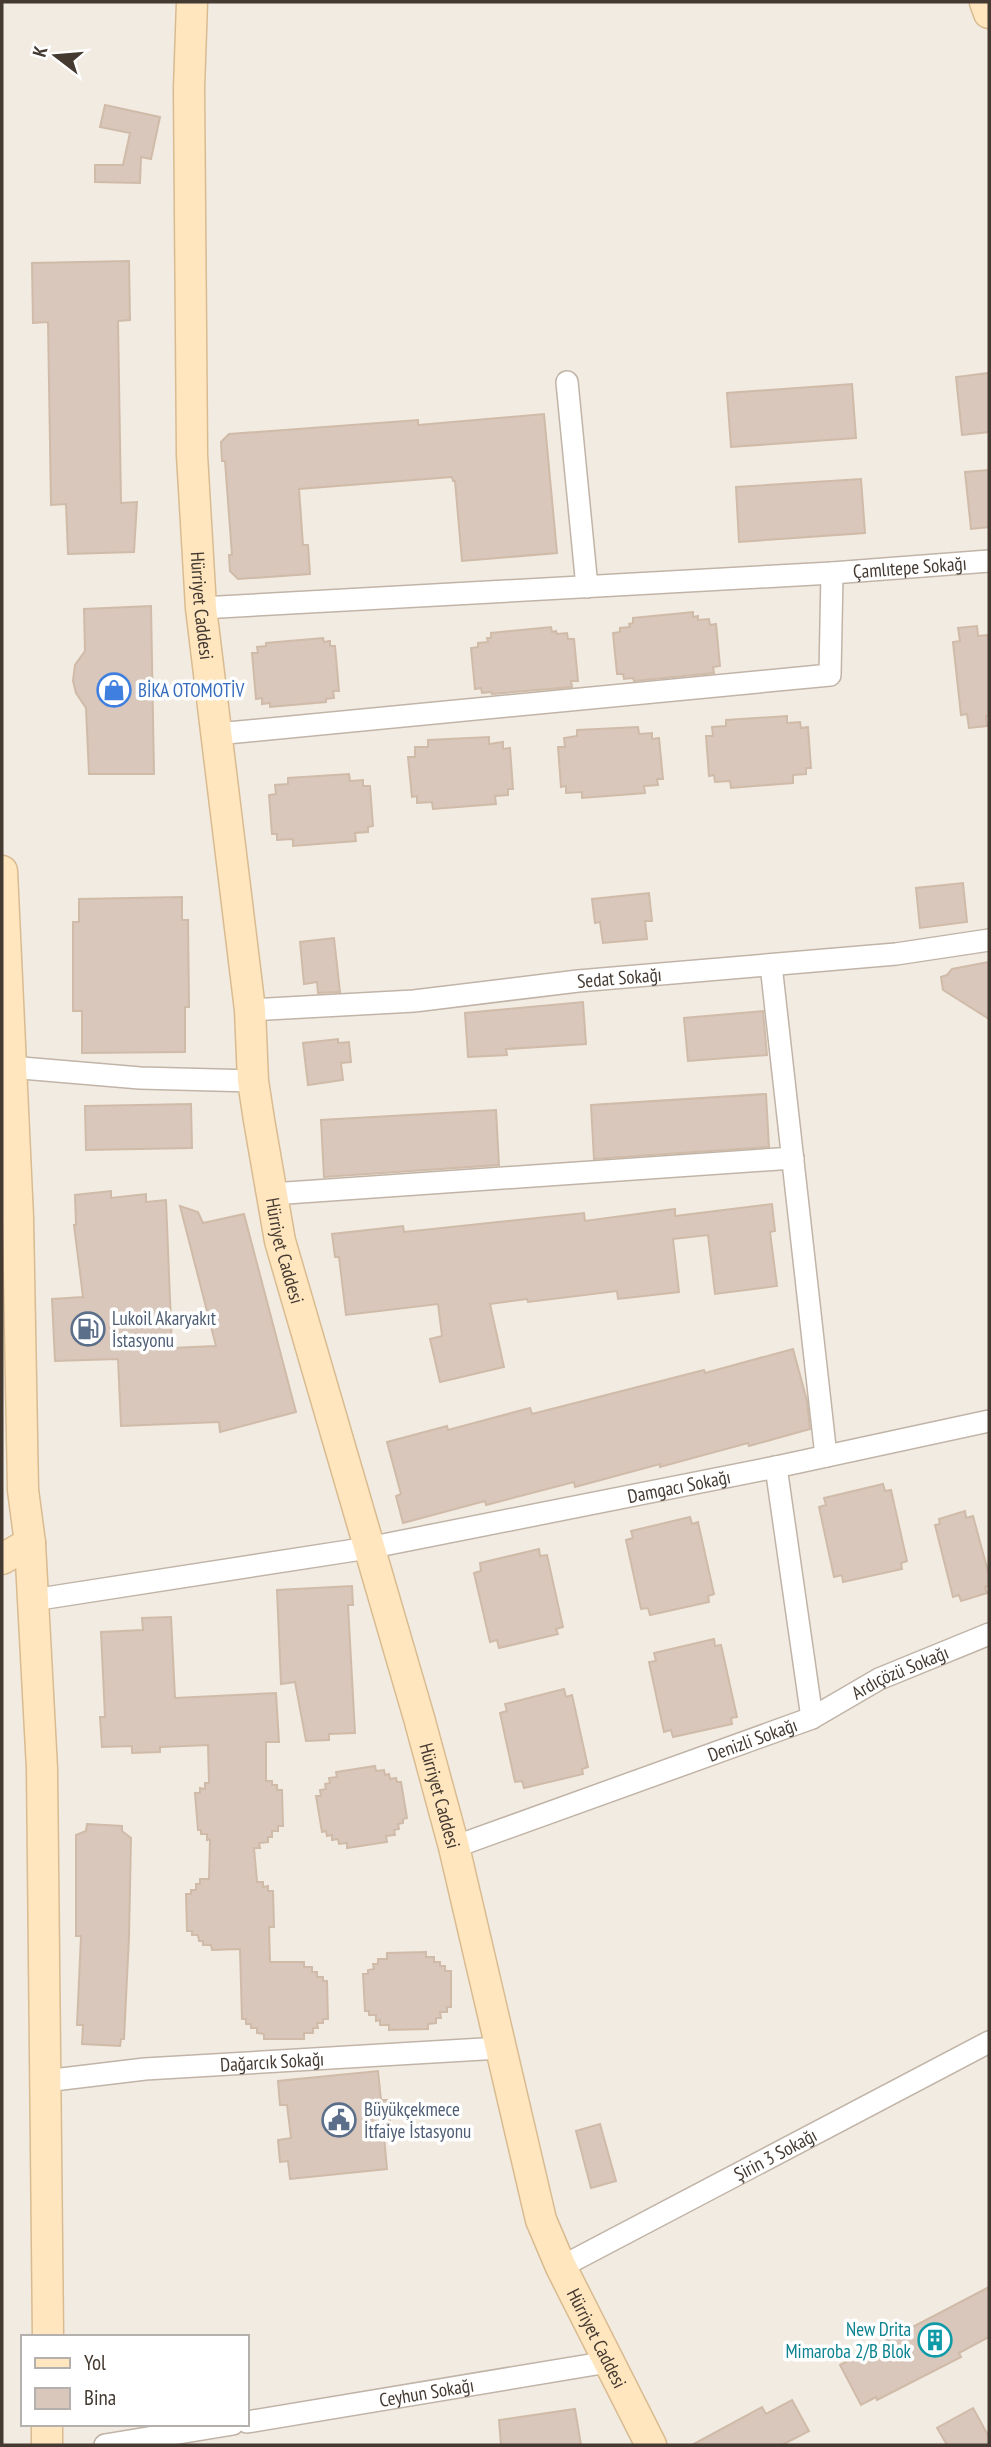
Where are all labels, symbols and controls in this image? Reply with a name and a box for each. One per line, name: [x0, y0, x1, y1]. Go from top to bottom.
north arrow: [21, 21, 91, 91]
text: K: [27, 43, 53, 59]
street label: Hürriyet Caddesi: [186, 551, 219, 661]
street label: Çamlıtepe Sokağı: [852, 551, 967, 583]
shop icon: BİKA OTOMOTİV: [95, 671, 133, 709]
place label: BİKA OTOMOTİV: [138, 678, 244, 702]
street label: Sedat Sokağı: [576, 962, 663, 993]
street label: Hürriyet Caddesi: [261, 1196, 310, 1306]
place label: Lukoil Akaryakıt İstasyonu: [112, 1306, 217, 1352]
fuel station icon: Lukoil Akaryakıt İstasyonu: [69, 1310, 107, 1348]
street label: Damgacı Sokağı: [625, 1464, 732, 1508]
street label: Ardıçözü Sokağı: [847, 1640, 952, 1704]
street label: Denizli Sokağı: [704, 1712, 800, 1767]
street label: Hürriyet Caddesi: [414, 1740, 466, 1851]
street label: Dağarcık Sokağı: [219, 2046, 325, 2077]
place label: Büyükçekmece İtfaiye İstasyonu: [364, 2097, 471, 2143]
public building icon: Büyükçekmece İtfaiye İstasyonu: [320, 2101, 358, 2139]
street label: Şirin 3 Sokağı: [730, 2123, 821, 2186]
street label: Hürriyet Caddesi: [562, 2284, 632, 2392]
place label: New Drita Mimaroba 2/B Blok: [785, 2317, 912, 2363]
building icon: New Drita Mimaroba 2/B Blok: [916, 2321, 954, 2359]
legend: [21, 2335, 248, 2426]
text: Yol: [84, 2349, 106, 2376]
street label: Ceyhun Sokağı: [377, 2372, 476, 2412]
text: Bina: [84, 2384, 116, 2411]

